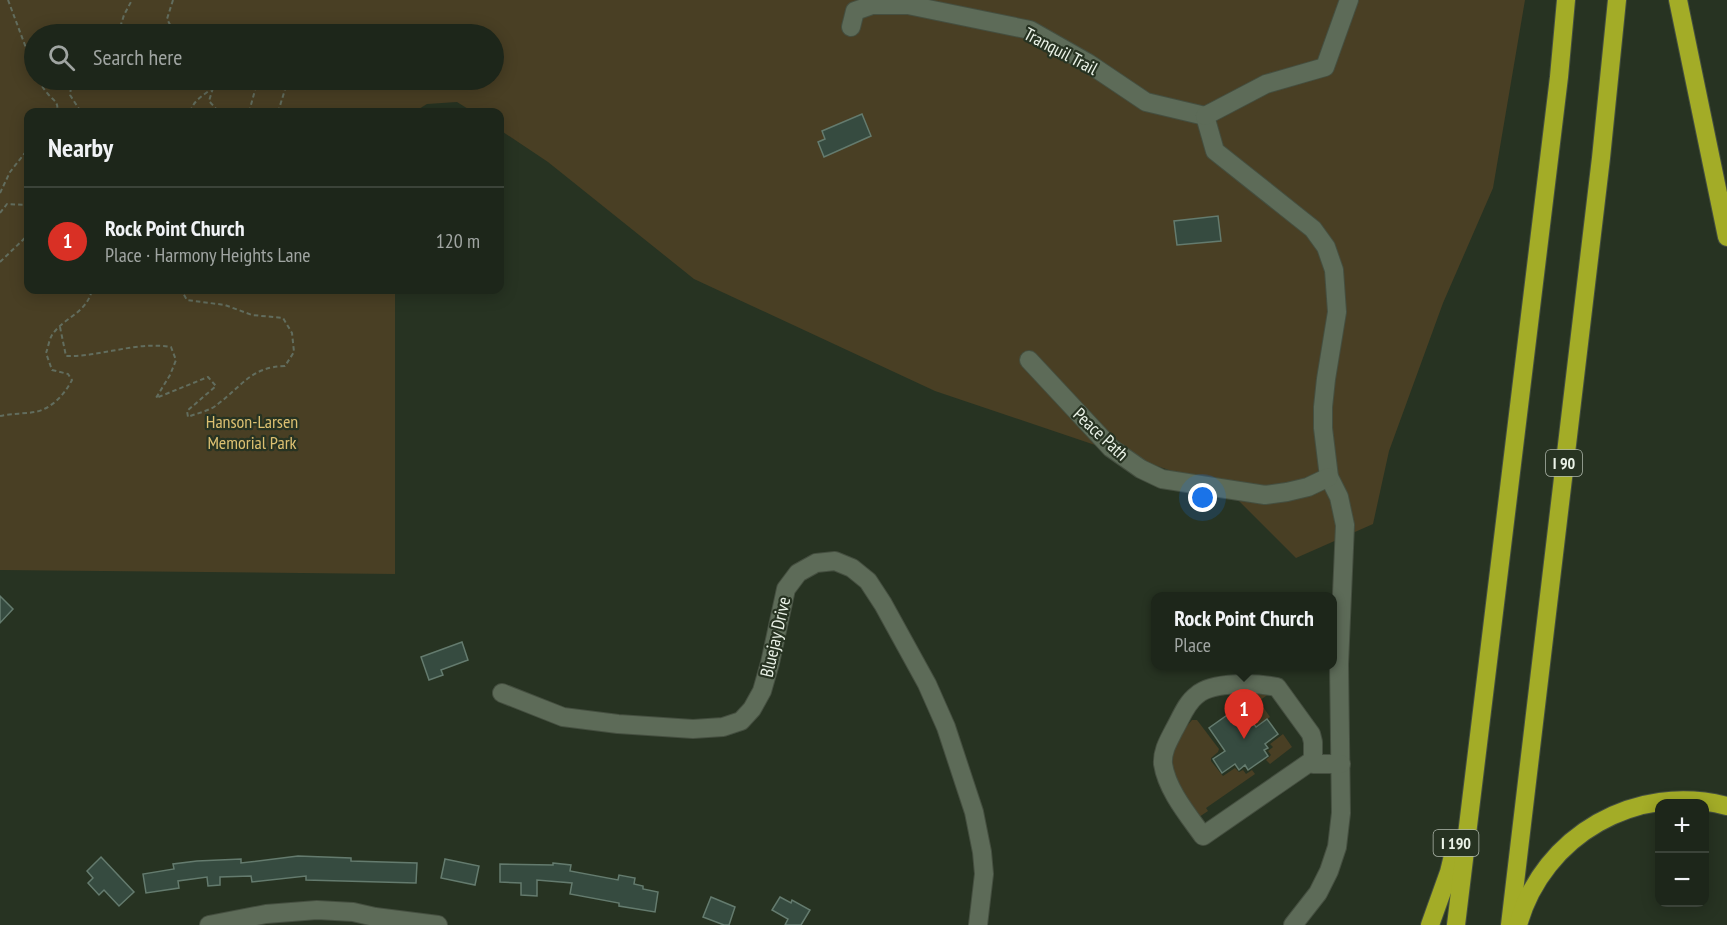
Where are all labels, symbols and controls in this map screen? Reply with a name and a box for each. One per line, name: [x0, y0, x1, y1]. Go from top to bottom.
street label: Tranquil Trail: [1020, 22, 1103, 80]
search box: [24, 24, 504, 90]
icon: search: [45, 41, 78, 74]
text: Search here: [93, 43, 182, 71]
text: Nearby: [48, 131, 113, 164]
text: Rock Point Church: [105, 214, 245, 242]
text: 1: [63, 228, 72, 254]
text: 120 m: [436, 228, 480, 254]
text: Place · Harmony Heights Lane: [105, 242, 311, 268]
street label: Peace Path: [1069, 403, 1133, 465]
park label: Hanson-Larsen Memorial Park: [206, 410, 298, 454]
road number: I 90: [1546, 450, 1582, 476]
your location: [1188, 483, 1217, 512]
popup: [1151, 592, 1337, 670]
street label: Bluejay Drive: [755, 595, 795, 679]
text: Rock Point Church: [1174, 604, 1314, 632]
text: Place: [1174, 632, 1211, 658]
pin: 1: [1224, 690, 1264, 739]
map controls: [1655, 799, 1709, 907]
button: +: [1655, 799, 1709, 853]
road number: I 190: [1434, 830, 1478, 856]
button: −: [1655, 853, 1709, 907]

